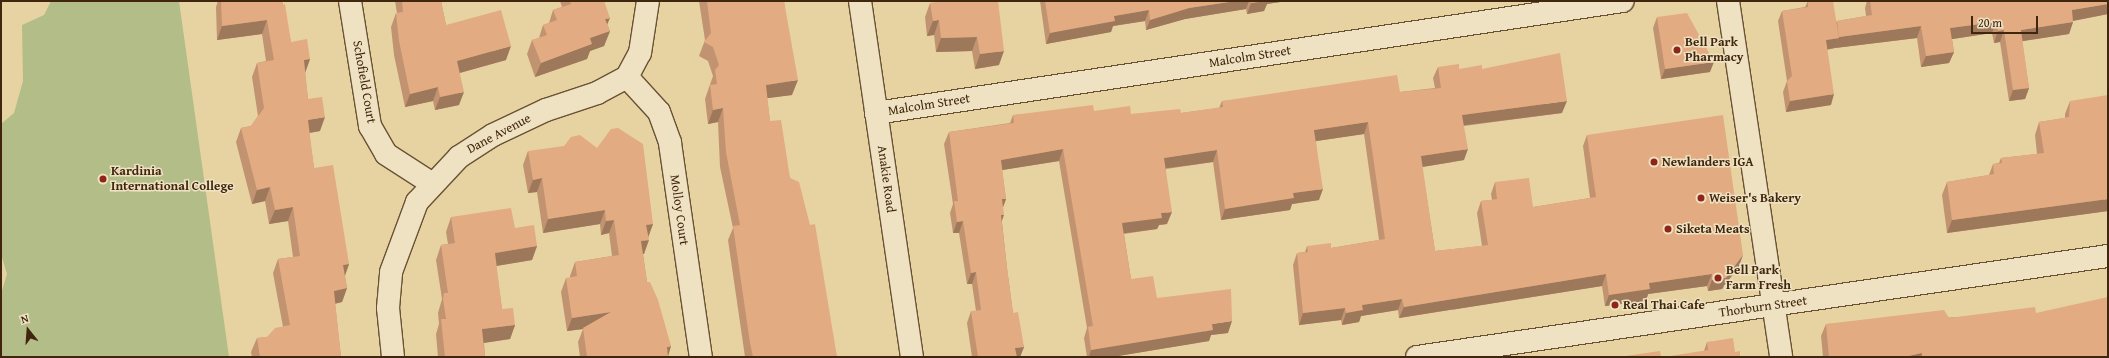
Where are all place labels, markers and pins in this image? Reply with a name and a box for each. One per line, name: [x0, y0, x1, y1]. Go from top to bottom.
place label: Bell Park Pharmacy: [1685, 35, 1743, 66]
marker: Bell Park Pharmacy: [1672, 45, 1682, 55]
place label: Newlanders IGA: [1662, 154, 1754, 170]
marker: Newlanders IGA: [1649, 157, 1659, 167]
place label: Kardinia International College: [111, 164, 234, 195]
marker: Kardinia International College: [98, 174, 108, 184]
place label: Weiser's Bakery: [1709, 190, 1801, 206]
marker: Weiser's Bakery: [1696, 193, 1706, 203]
place label: Siketa Meats: [1676, 221, 1750, 237]
marker: Siketa Meats: [1663, 224, 1673, 234]
place label: Bell Park Farm Fresh: [1726, 263, 1791, 294]
marker: Bell Park Farm Fresh: [1713, 273, 1723, 283]
place label: Real Thai Cafe: [1623, 297, 1705, 313]
marker: Real Thai Cafe: [1610, 300, 1620, 310]

